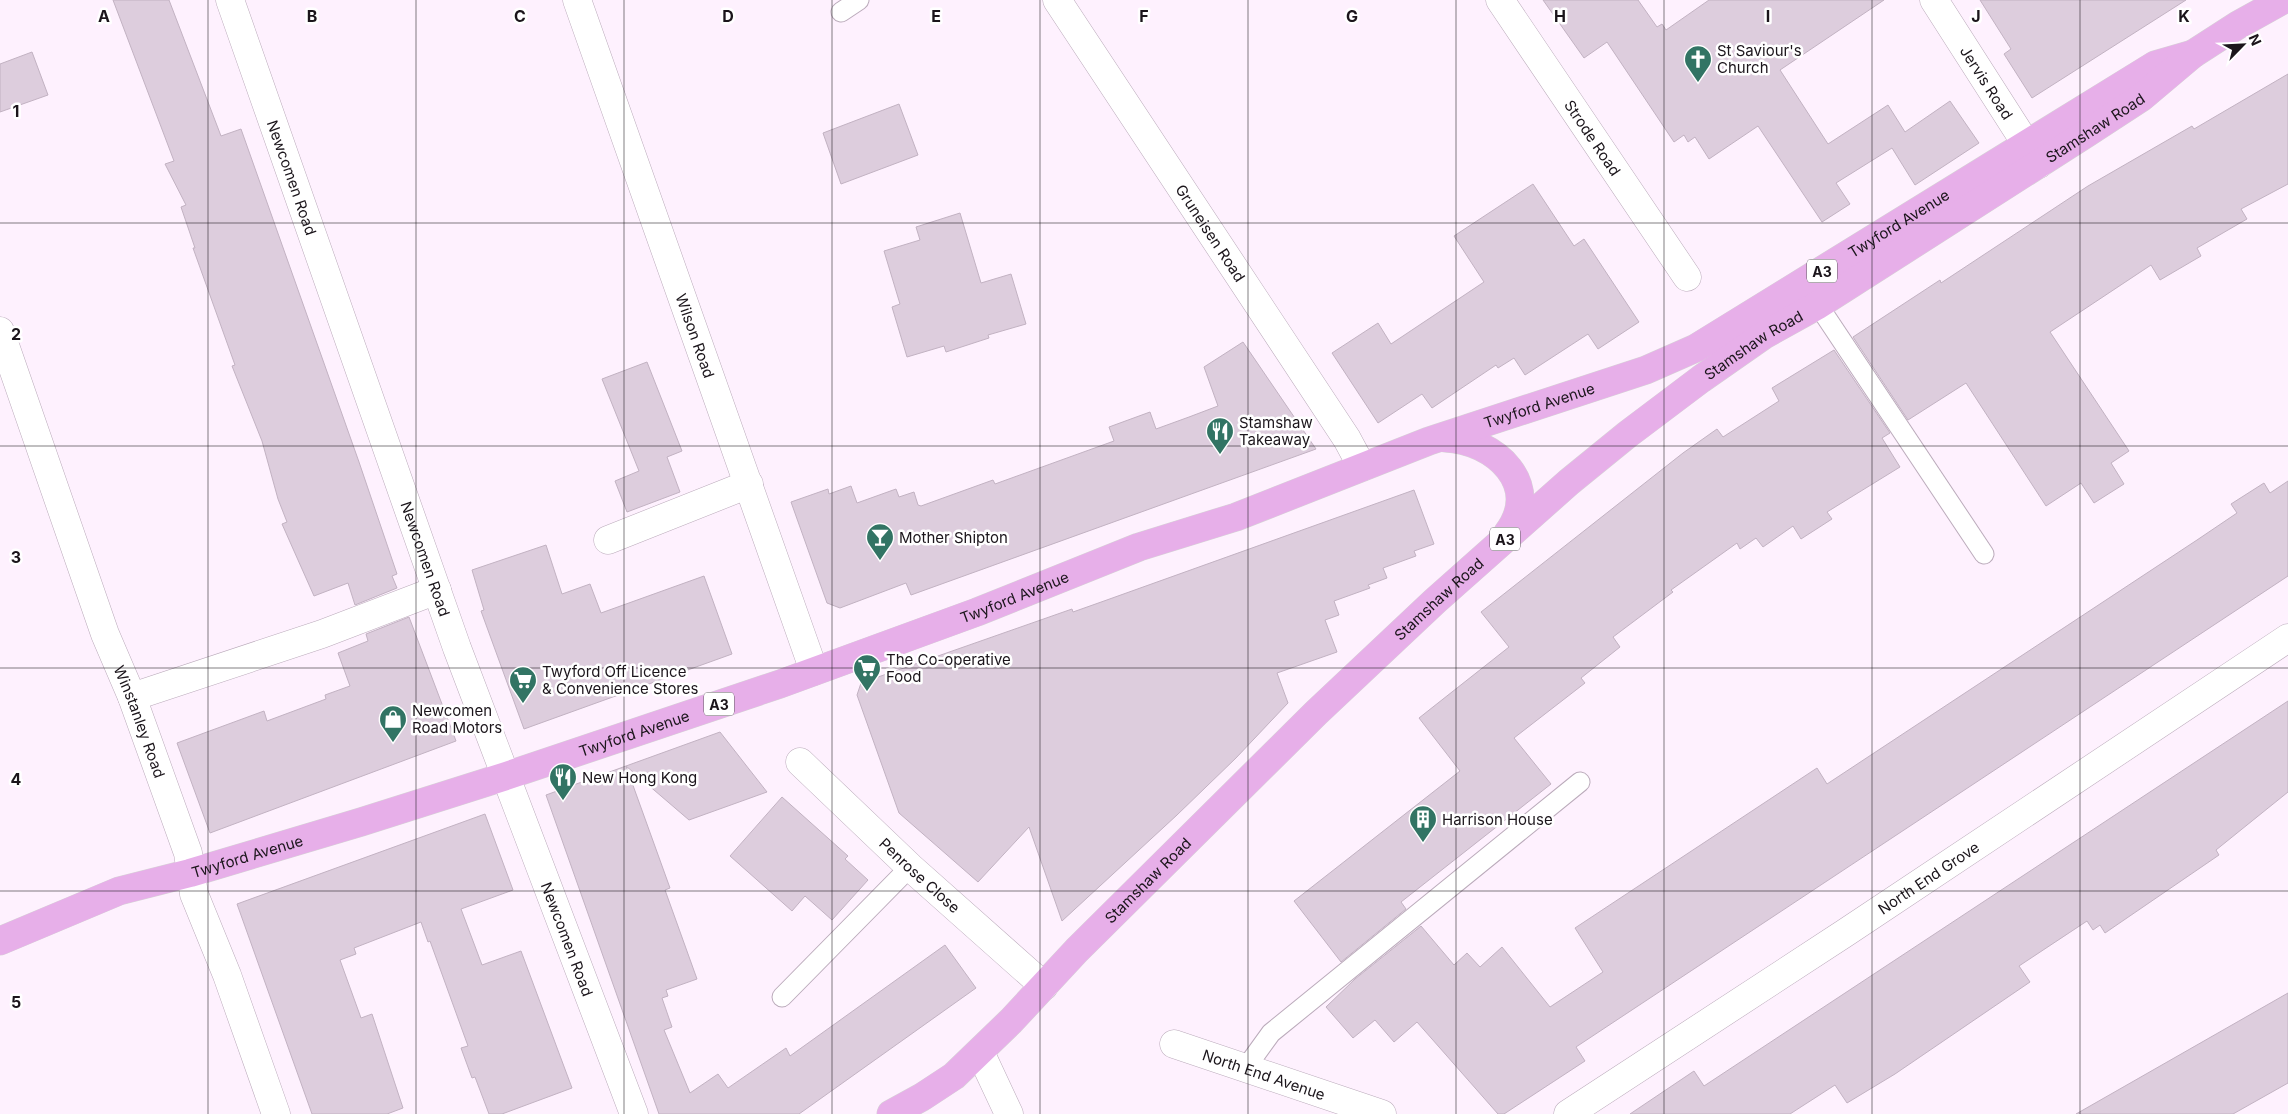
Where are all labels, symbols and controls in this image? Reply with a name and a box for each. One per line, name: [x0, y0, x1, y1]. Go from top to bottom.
text: A: [98, 6, 110, 26]
text: B: [307, 6, 317, 26]
text: C: [514, 6, 526, 26]
text: D: [722, 6, 734, 26]
text: E: [931, 6, 941, 26]
text: F: [1139, 6, 1149, 26]
text: G: [1346, 6, 1358, 26]
text: H: [1554, 6, 1566, 26]
text: I: [1766, 6, 1770, 26]
text: J: [1971, 6, 1981, 26]
text: K: [2178, 6, 2190, 26]
north arrow: [2218, 20, 2268, 70]
text: N: [2245, 31, 2265, 48]
place label: St Saviour's Church: [1717, 41, 1802, 77]
street label: Jervis Road: [1956, 42, 2017, 123]
church icon: St Saviour's Church: [1683, 44, 1713, 83]
street label: Stamshaw Road: [2042, 89, 2148, 167]
street label: Strode Road: [1561, 96, 1625, 179]
text: 1: [13, 101, 19, 121]
street label: Newcomen Road: [263, 117, 321, 237]
street label: Gruneisen Road: [1172, 180, 1250, 285]
street label: Twyford Avenue: [1844, 185, 1953, 262]
road number: A3: [1807, 260, 1837, 282]
street label: Wilson Road: [672, 291, 719, 380]
street label: Stamshaw Road: [1700, 306, 1806, 384]
text: 2: [11, 324, 21, 344]
street label: Twyford Avenue: [1481, 378, 1597, 432]
place label: Stamshaw Takeaway: [1239, 413, 1313, 449]
restaurant icon: Stamshaw Takeaway: [1205, 416, 1235, 455]
street label: Newcomen Road: [397, 499, 455, 619]
bar icon: Mother Shipton: [865, 522, 895, 561]
place label: Mother Shipton: [899, 528, 1008, 547]
road number: A3: [1490, 528, 1520, 550]
text: 3: [11, 547, 21, 567]
street label: Stamshaw Road: [1390, 553, 1487, 644]
street label: Twyford Avenue: [957, 567, 1072, 627]
place label: The Co-operative Food: [886, 650, 1011, 686]
supermarket icon: The Co-operative Food: [852, 653, 882, 692]
place label: Twyford Off Licence & Convenience Stores: [542, 662, 699, 698]
street label: Winstanley Road: [110, 663, 170, 780]
supermarket icon: Twyford Off Licence & Convenience Stores: [508, 665, 538, 704]
road number: A3: [704, 692, 734, 716]
place label: Newcomen Road Motors: [412, 701, 502, 737]
shop icon: Newcomen Road Motors: [378, 704, 408, 743]
street label: Twyford Avenue: [576, 706, 692, 760]
restaurant icon: New Hong Kong: [548, 762, 578, 801]
place label: New Hong Kong: [582, 768, 697, 787]
text: 4: [11, 769, 22, 789]
building icon: Harrison House: [1408, 804, 1438, 843]
place label: Harrison House: [1442, 810, 1553, 829]
street label: Twyford Avenue: [189, 830, 305, 882]
street label: Stamshaw Road: [1100, 833, 1195, 927]
street label: Penrose Close: [876, 834, 964, 917]
street label: North End Grove: [1874, 837, 1983, 918]
street label: Newcomen Road: [537, 879, 598, 999]
text: 5: [11, 992, 21, 1012]
street label: North End Avenue: [1200, 1045, 1328, 1104]

